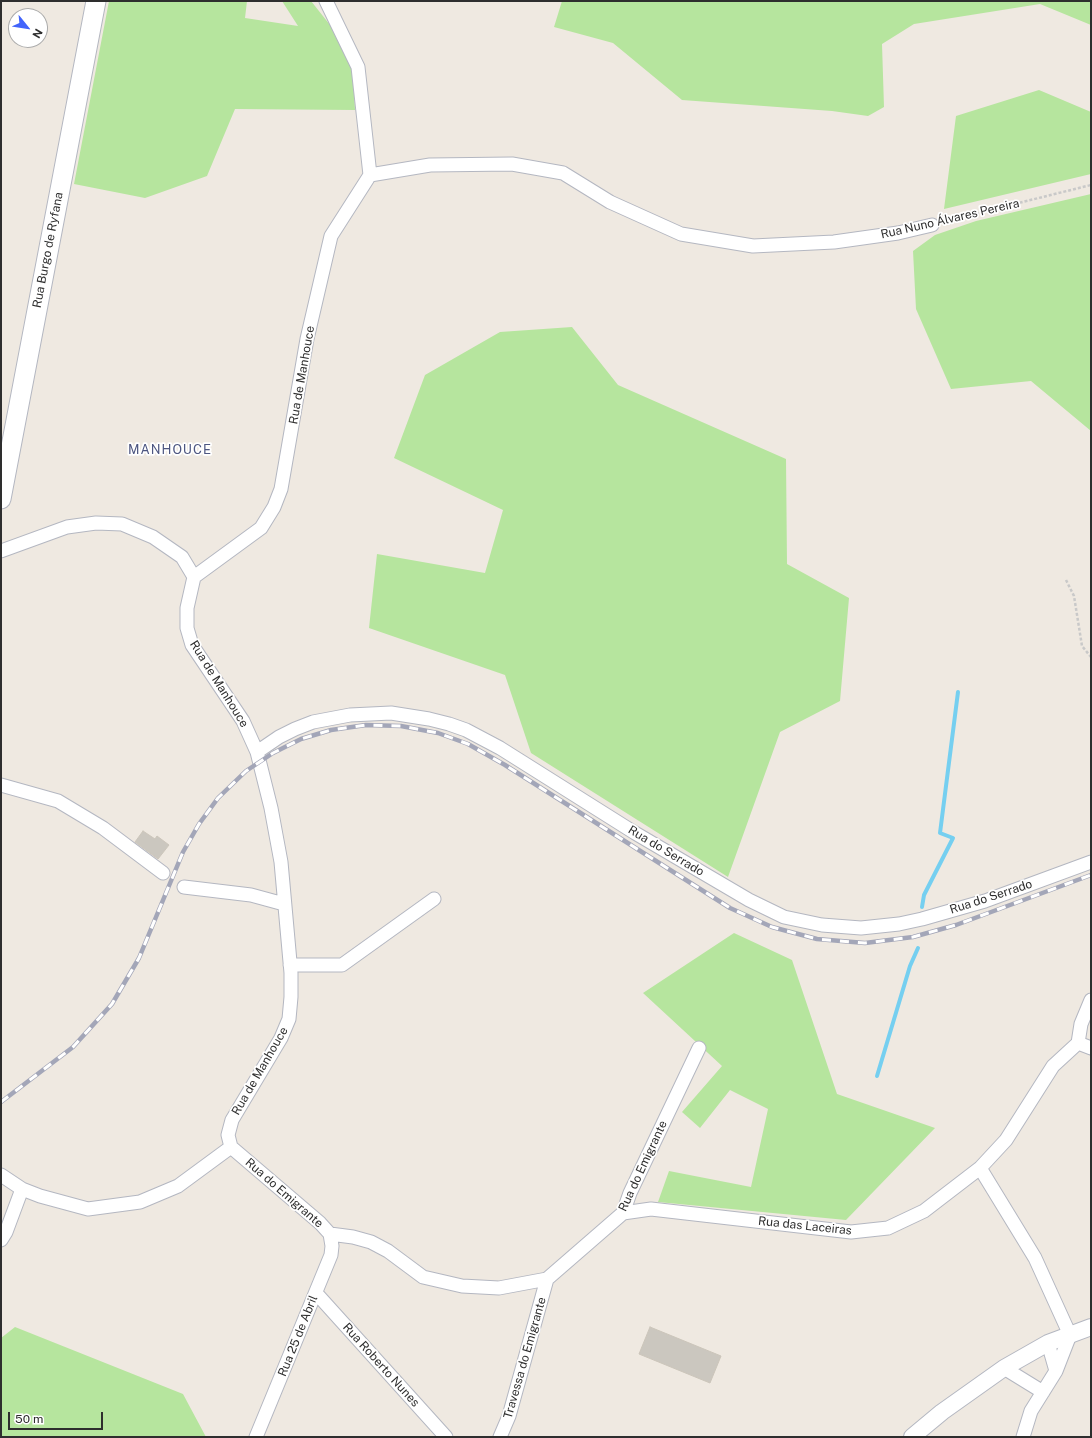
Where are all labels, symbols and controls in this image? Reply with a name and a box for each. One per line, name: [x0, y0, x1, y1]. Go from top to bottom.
north arrow: [8, 8, 48, 48]
text: N: [30, 27, 45, 40]
street label: Rua Burgo de Ryfana: [30, 191, 66, 309]
street label: Rua Nuno Álvares Pereira: [879, 196, 1021, 242]
street label: Rua de Manhouce: [286, 325, 318, 425]
district label: MANHOUCE: [128, 442, 212, 458]
street label: Rua de Manhouce: [187, 638, 251, 730]
street label: Rua do Serrado: [625, 823, 707, 879]
street label: Rua do Serrado: [948, 877, 1034, 917]
street label: Rua de Manhouce: [229, 1024, 291, 1118]
street label: Rua do Emigrante: [616, 1118, 670, 1214]
street label: Rua do Emigrante: [242, 1155, 326, 1231]
street label: Rua das Laceiras: [757, 1214, 853, 1238]
street label: Rua 25 de Abril: [275, 1293, 321, 1379]
street label: Travessa do Emigrante: [501, 1295, 549, 1421]
street label: Rua Roberto Nunes: [340, 1320, 422, 1410]
scale bar: [10, 1404, 105, 1430]
text: 50 m: [15, 1412, 43, 1426]

